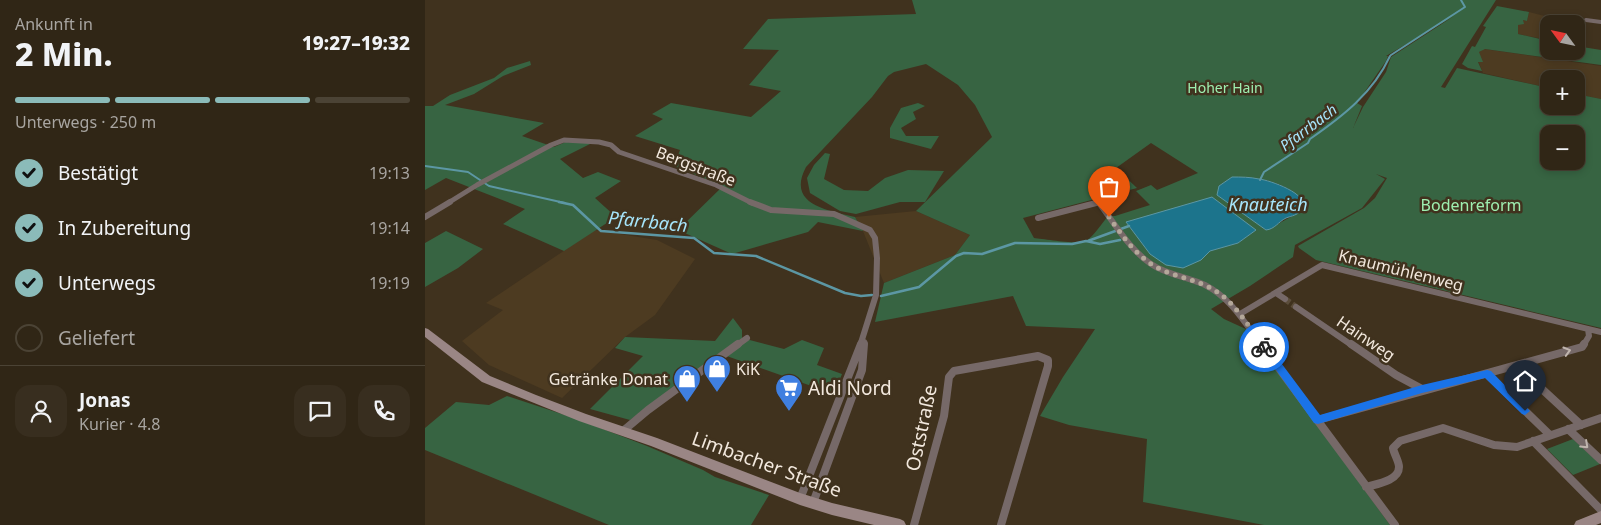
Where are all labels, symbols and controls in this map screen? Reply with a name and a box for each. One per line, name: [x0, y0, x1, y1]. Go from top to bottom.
text: Ankunft in: [15, 13, 93, 35]
north arrow: [1540, 15, 1585, 60]
map controls: [1540, 15, 1585, 170]
text: 19:27–19:32: [302, 30, 410, 56]
text: 2 Min.: [15, 32, 113, 75]
button: +: [1540, 70, 1585, 115]
park label: Hoher Hain: [1187, 78, 1263, 97]
water label: Pfarrbach: [1275, 99, 1341, 155]
text: Unterwegs · 250 m: [15, 111, 156, 133]
button: −: [1540, 125, 1585, 170]
street label: Bergstraße: [653, 141, 739, 191]
icon: check: [15, 159, 43, 187]
text: Bestätigt: [58, 160, 138, 186]
text: 19:13: [369, 162, 410, 184]
pin: [1088, 166, 1130, 217]
icon: bag: [1095, 173, 1123, 201]
water label: Knauteich: [1228, 192, 1308, 216]
park label: Bodenreform: [1421, 194, 1521, 216]
water label: Pfarrbach: [607, 205, 689, 237]
icon: check: [15, 214, 43, 242]
text: In Zubereitung: [58, 215, 191, 241]
text: 19:14: [369, 217, 410, 239]
street label: Knaumühlenweg: [1336, 244, 1466, 296]
icon: check: [15, 269, 43, 297]
text: Unterwegs: [58, 270, 156, 296]
text: 19:19: [369, 272, 410, 294]
street label: Hainweg: [1332, 310, 1400, 366]
courier: [1239, 322, 1289, 372]
text: Geliefert: [58, 325, 135, 351]
icon: bike: [1250, 333, 1278, 361]
one-way arrow: [1563, 347, 1571, 357]
shop icon: KiK: [702, 354, 732, 393]
place label: KiK: [736, 358, 760, 380]
pin: [1504, 360, 1546, 411]
shop icon: Getränke Donat: [672, 364, 702, 403]
icon: home: [1511, 367, 1539, 395]
place label: Getränke Donat: [549, 368, 668, 390]
supermarket icon: Aldi Nord: [774, 373, 804, 412]
place label: Aldi Nord: [808, 375, 892, 401]
street label: Oststraße: [899, 382, 943, 474]
button: person: [15, 385, 67, 437]
button: chat: [294, 385, 346, 437]
button: phone: [358, 385, 410, 437]
text: Jonas: [79, 387, 130, 413]
text: Kurier · 4.8: [79, 413, 160, 435]
street label: Limbacher Straße: [689, 425, 845, 503]
one-way arrow: [1579, 439, 1588, 448]

